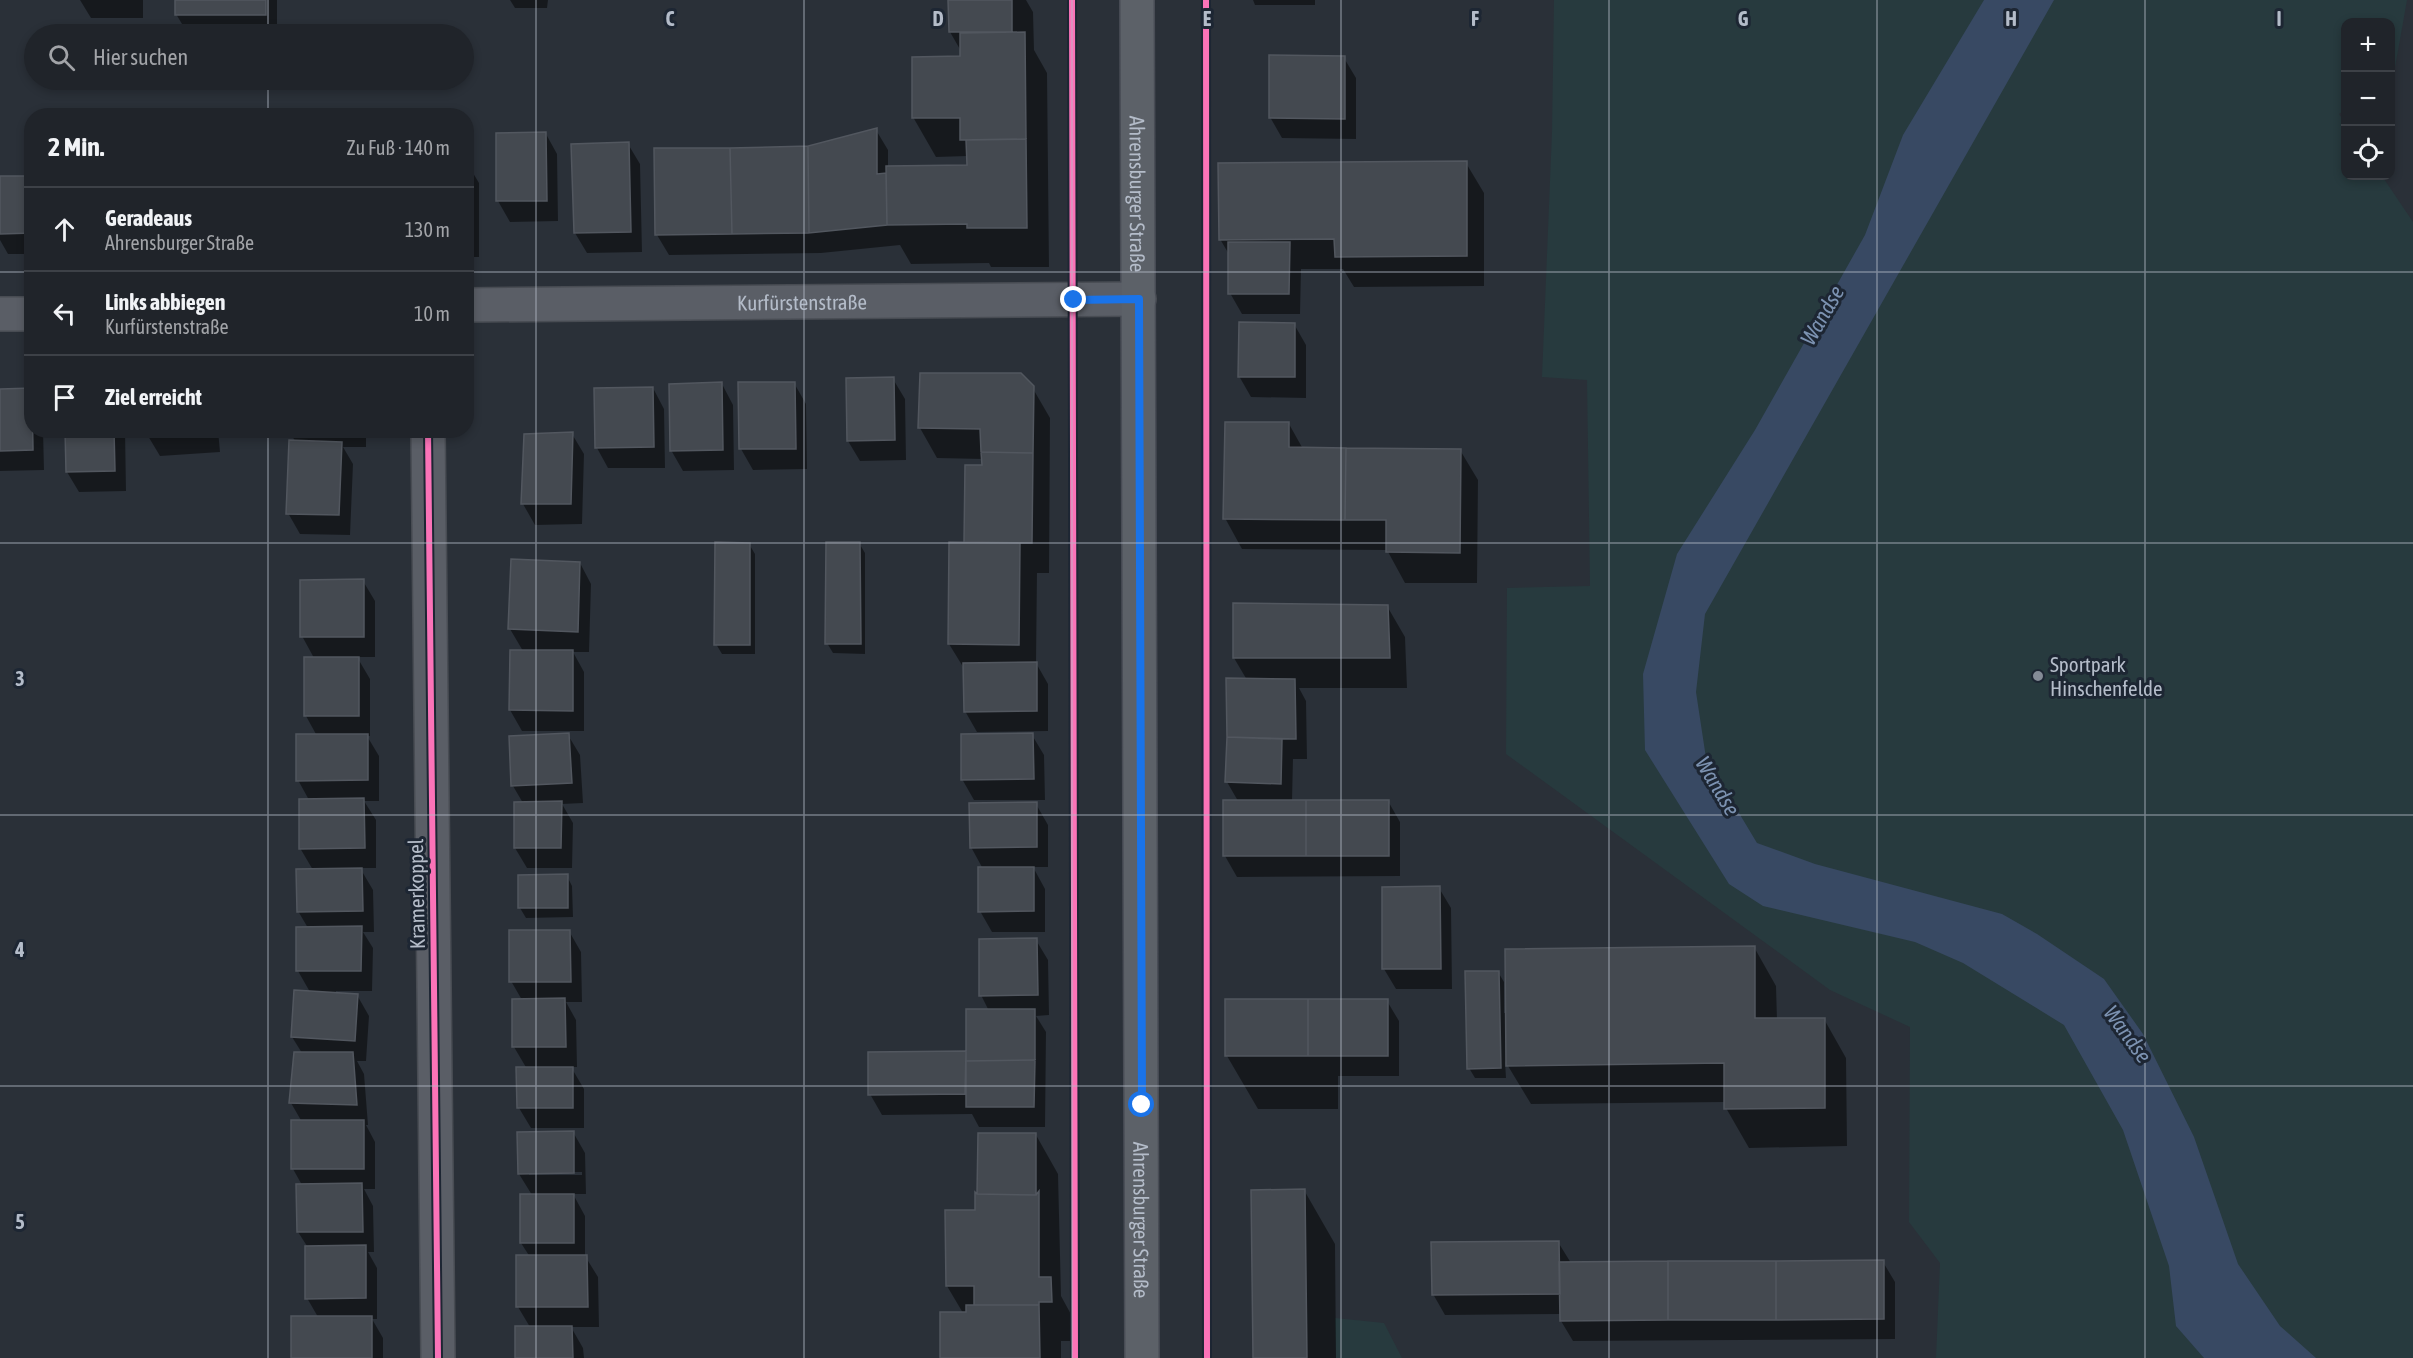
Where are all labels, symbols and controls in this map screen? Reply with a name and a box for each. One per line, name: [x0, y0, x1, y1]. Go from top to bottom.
text: C: [666, 7, 675, 30]
text: D: [932, 7, 944, 30]
text: E: [1203, 7, 1212, 30]
text: F: [1471, 7, 1479, 30]
text: G: [1738, 7, 1749, 30]
text: H: [2005, 7, 2017, 30]
text: I: [2276, 7, 2282, 30]
map controls: [2341, 18, 2395, 180]
button: +: [2341, 18, 2395, 72]
search box: [24, 24, 474, 90]
icon: search: [45, 41, 78, 74]
text: Hier suchen: [93, 44, 188, 70]
button: −: [2341, 72, 2395, 126]
street label: Ahrensburger Straße: [1125, 116, 1150, 272]
button: locate: [2341, 126, 2395, 180]
text: 2 Min.: [48, 132, 104, 162]
text: Zu Fuß · 140 m: [347, 136, 450, 159]
text: Geradeaus: [105, 205, 192, 231]
icon: ahead: [48, 213, 81, 246]
text: 130 m: [405, 218, 450, 241]
text: Ahrensburger Straße: [105, 231, 254, 254]
water label: Wandse: [1795, 281, 1849, 349]
route end: [1060, 286, 1086, 312]
text: Links abbiegen: [105, 289, 226, 315]
street label: Kurfürstenstraße: [737, 289, 867, 315]
icon: left: [48, 297, 81, 330]
text: 10 m: [414, 302, 450, 325]
text: Kurfürstenstraße: [105, 315, 229, 338]
icon: arrive: [48, 381, 81, 414]
text: Ziel erreicht: [105, 384, 202, 410]
place label: Sportpark Hinschenfelde: [2050, 652, 2162, 700]
text: 3: [15, 667, 25, 690]
marker: Sportpark Hinschenfelde: [2031, 669, 2045, 683]
water label: Wandse: [1690, 752, 1746, 820]
street label: Kramerkoppel: [403, 838, 429, 949]
text: 4: [14, 938, 25, 961]
water label: Wandse: [2099, 1000, 2157, 1068]
route start: [1128, 1091, 1154, 1117]
street label: Ahrensburger Straße: [1129, 1142, 1154, 1298]
text: 5: [15, 1210, 25, 1233]

